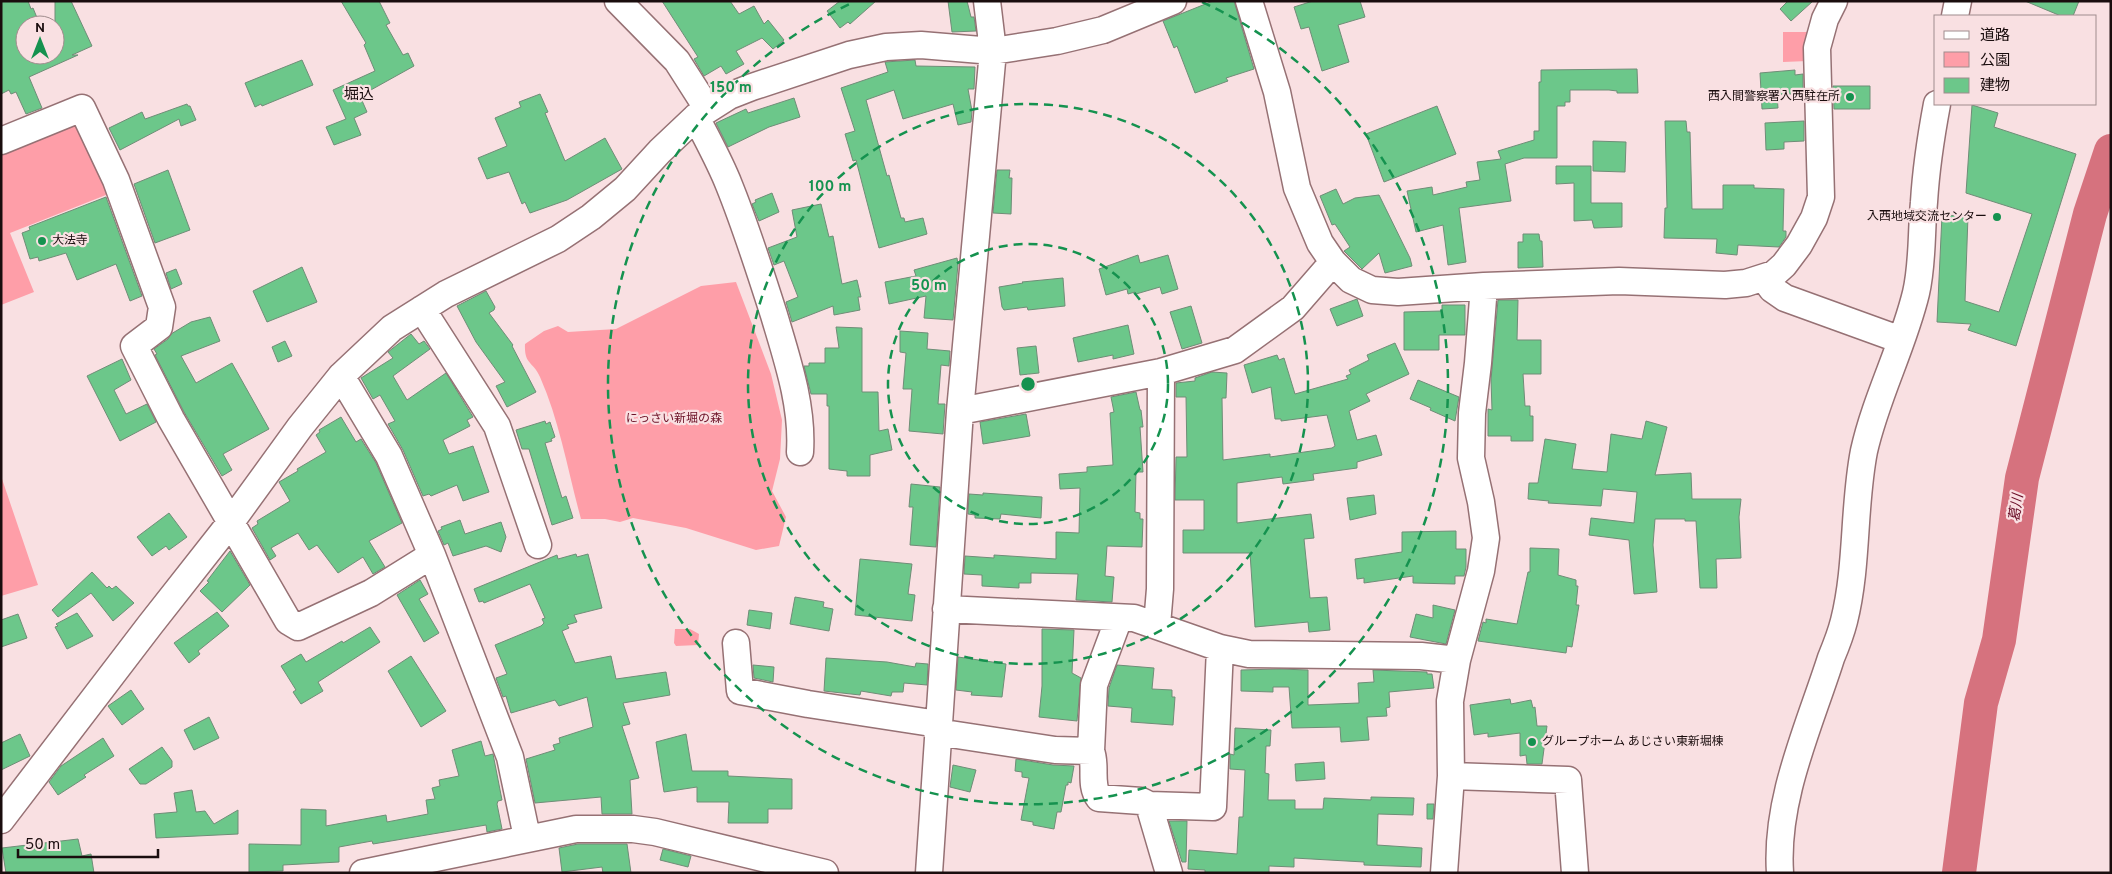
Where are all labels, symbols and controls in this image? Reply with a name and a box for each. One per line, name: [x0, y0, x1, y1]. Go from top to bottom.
north arrow: [15, 15, 65, 65]
legend: [1934, 15, 2097, 105]
text: N: [35, 20, 45, 37]
text: 道路: [1980, 27, 2010, 46]
text: 公園: [1980, 52, 2010, 71]
text: 建物: [1980, 77, 2010, 96]
text: 150 m: [710, 79, 752, 98]
district label: 堀込: [344, 86, 374, 105]
place label: 西入間警察署入西駐在所: [1708, 89, 1840, 105]
marker: 西入間警察署入西駐在所: [1844, 91, 1856, 103]
text: 100 m: [809, 178, 851, 197]
place label: 入西地域交流センター: [1867, 209, 1987, 225]
marker: 入西地域交流センター: [1991, 211, 2003, 223]
place label: 大法寺: [52, 233, 88, 249]
marker: 大法寺: [36, 235, 48, 247]
text: 50 m: [911, 277, 947, 296]
centre of rings: [1019, 375, 1037, 393]
park label: にっさい新堀の森: [626, 411, 722, 427]
water label: 葛川: [2007, 491, 2028, 523]
place label: グループホーム あじさい東新堀棟: [1542, 734, 1724, 750]
marker: グループホーム あじさい東新堀棟: [1526, 736, 1538, 748]
scale bar: [18, 826, 158, 858]
text: 50 m: [25, 836, 60, 855]

